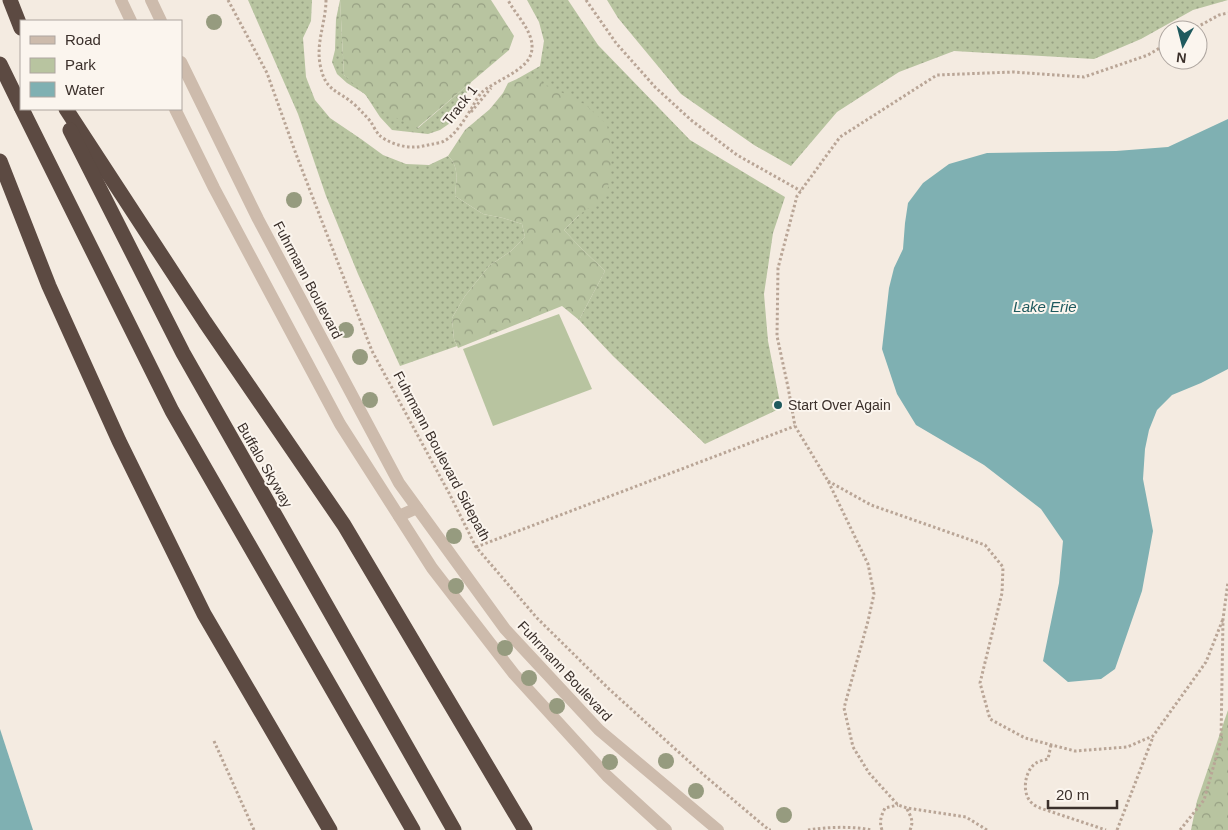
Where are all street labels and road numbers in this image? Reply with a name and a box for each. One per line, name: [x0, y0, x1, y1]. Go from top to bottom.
street label: Track 1: [439, 82, 481, 128]
street label: Fuhrmann Boulevard: [270, 219, 346, 341]
street label: Fuhrmann Boulevard Sidepath: [390, 368, 494, 544]
street label: Buffalo Skyway: [234, 420, 296, 510]
street label: Fuhrmann Boulevard: [515, 618, 615, 724]

